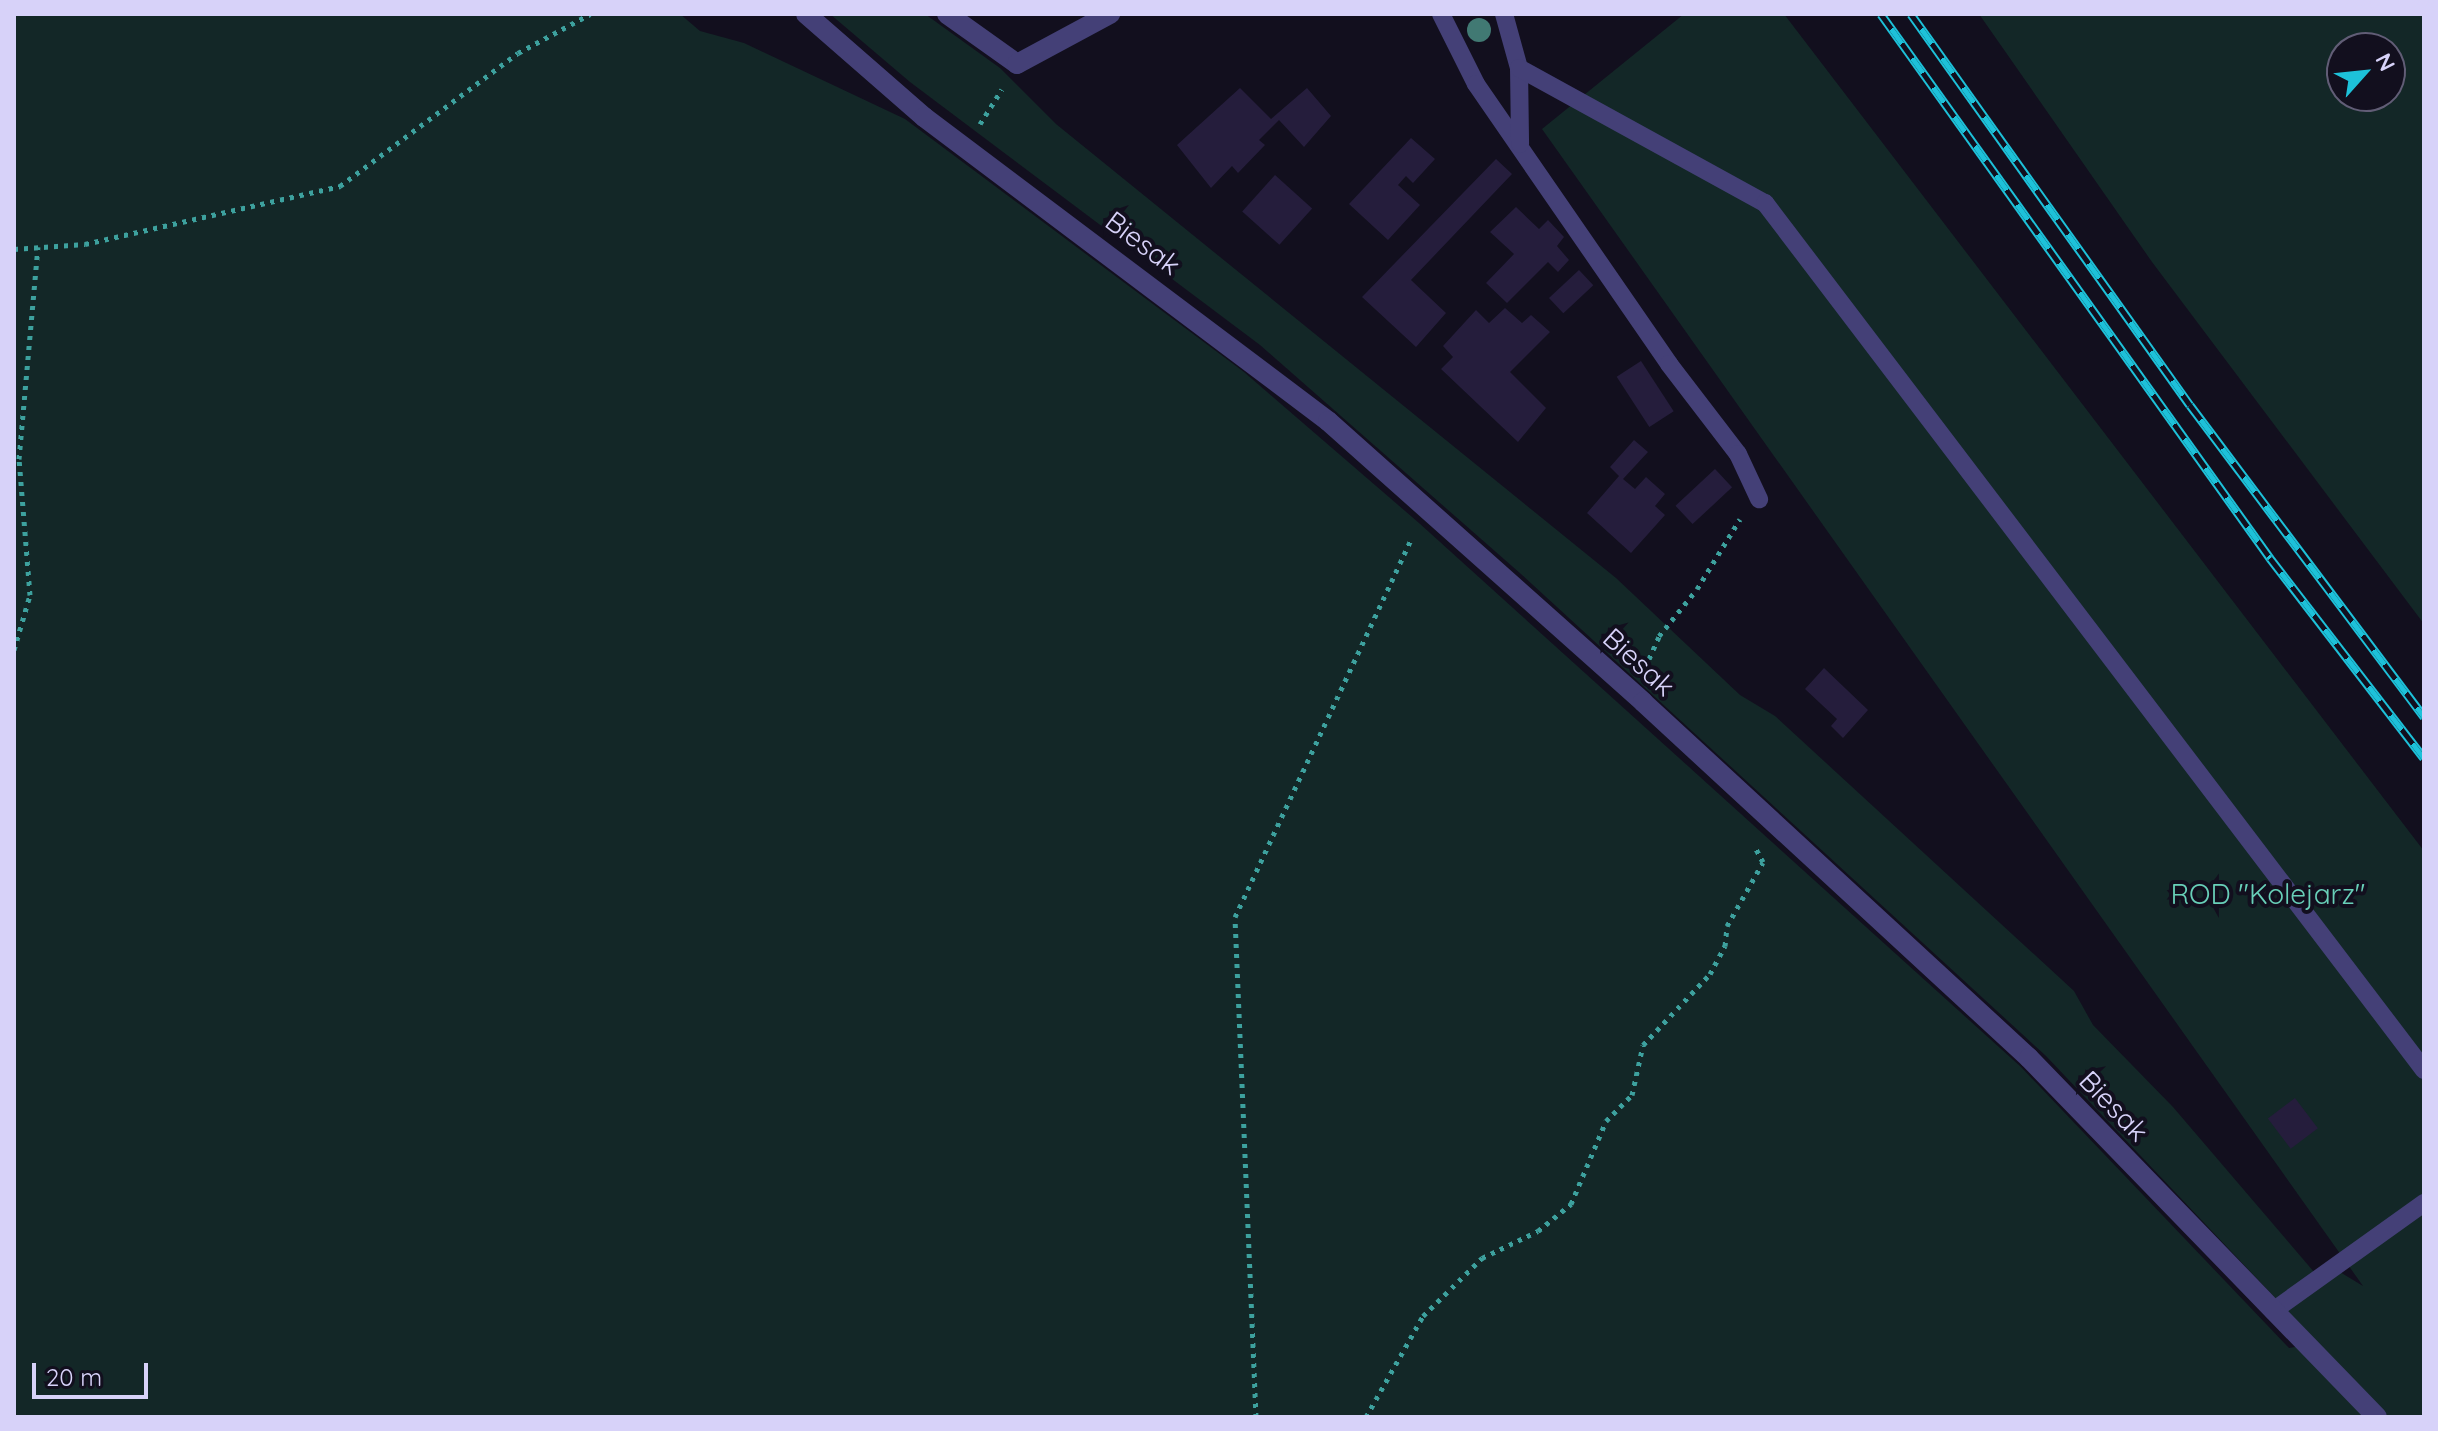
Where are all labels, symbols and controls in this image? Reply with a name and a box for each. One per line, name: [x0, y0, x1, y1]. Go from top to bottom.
north arrow: [2326, 32, 2406, 112]
text: N: [2369, 48, 2402, 76]
street label: Biesak: [1099, 204, 1187, 282]
street label: Biesak: [1596, 621, 1682, 703]
park label: ROD "Kolejarz": [2170, 877, 2366, 911]
street label: Biesak: [2072, 1064, 2156, 1148]
scale bar: [36, 1347, 152, 1397]
text: 20 m: [46, 1362, 102, 1392]

